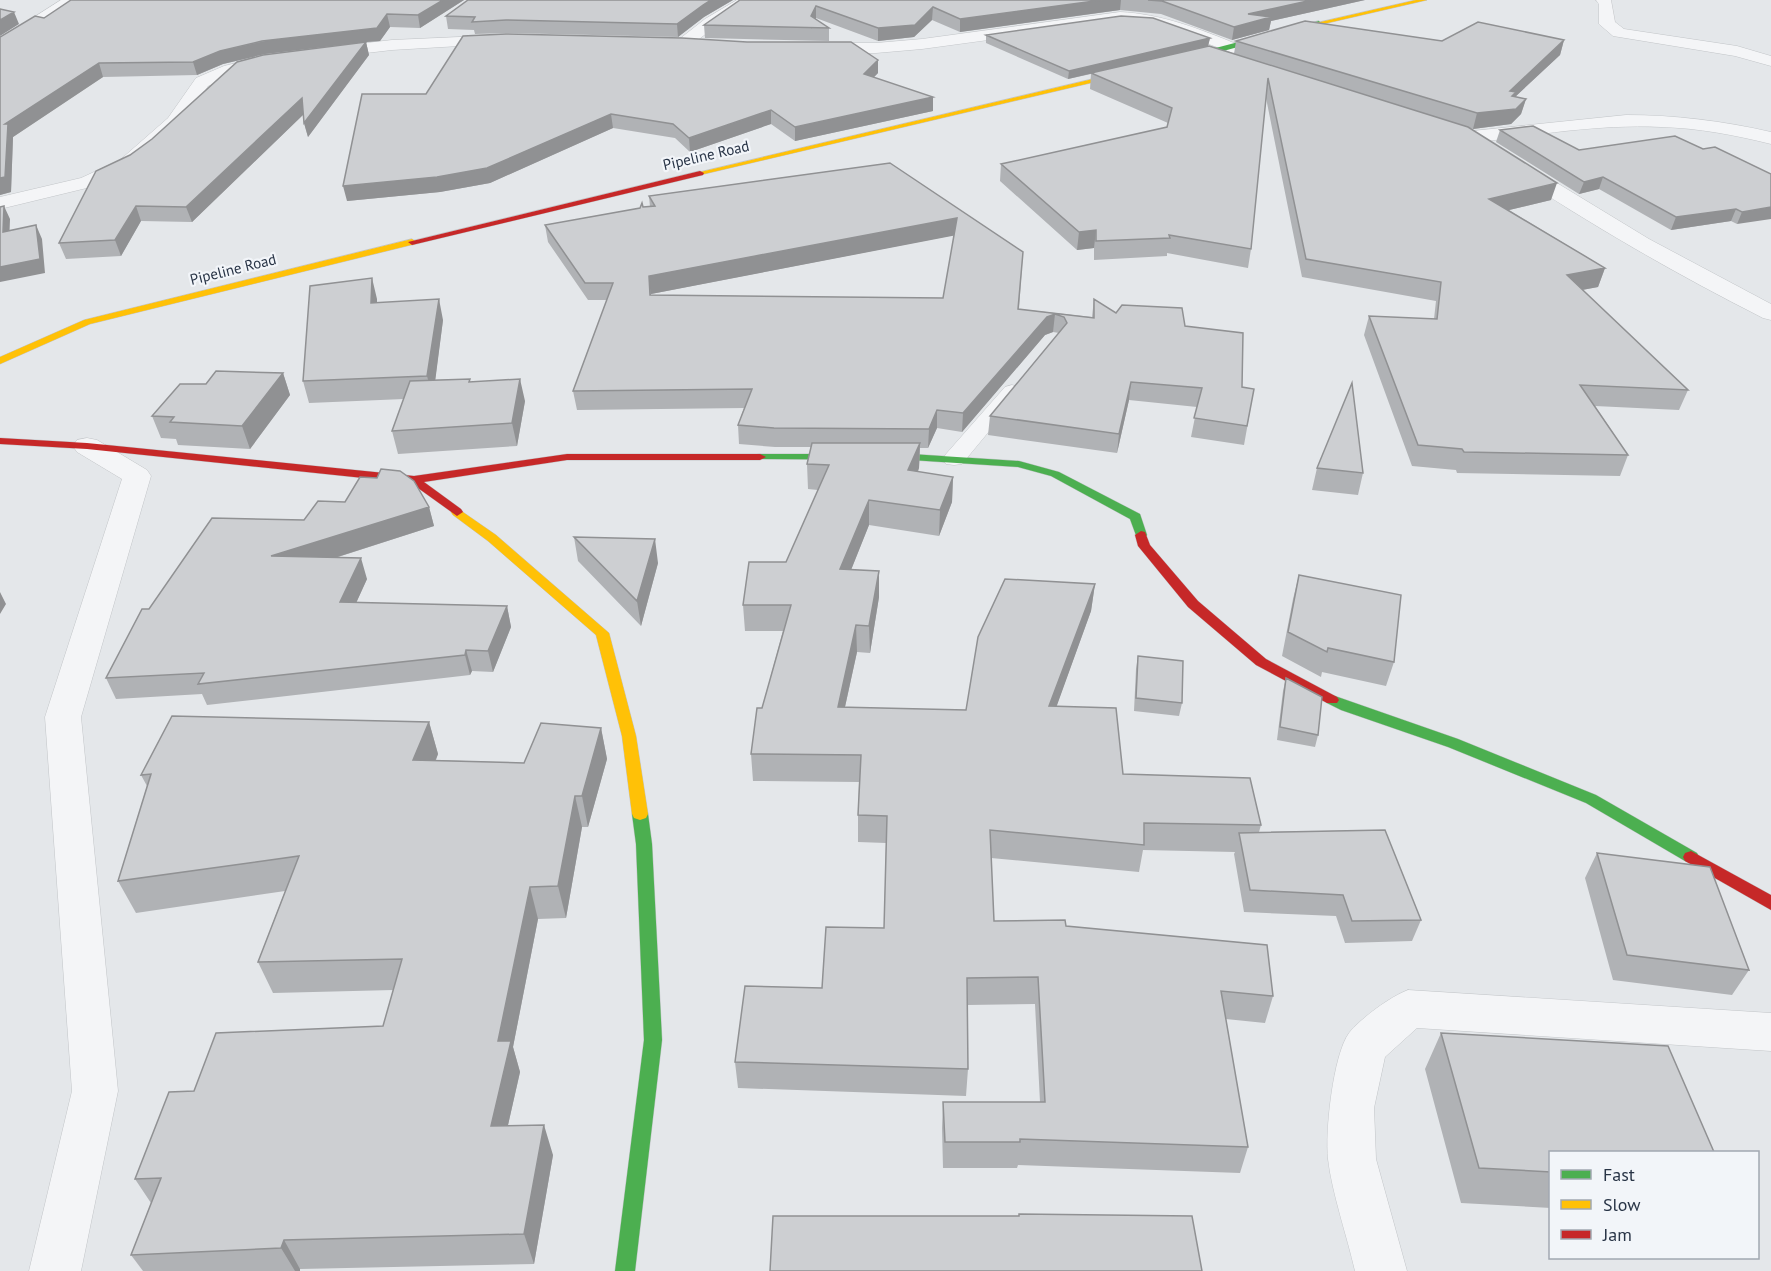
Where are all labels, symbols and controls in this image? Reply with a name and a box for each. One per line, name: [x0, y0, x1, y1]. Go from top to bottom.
street label: Pipeline Road: [661, 136, 751, 174]
street label: Pipeline Road: [188, 249, 278, 289]
legend: [1549, 1151, 1759, 1259]
text: Fast: [1603, 1163, 1635, 1186]
text: Slow: [1603, 1193, 1641, 1216]
text: Jam: [1602, 1223, 1632, 1246]

